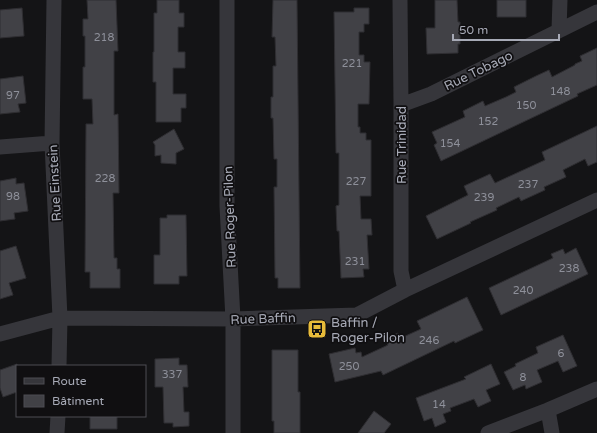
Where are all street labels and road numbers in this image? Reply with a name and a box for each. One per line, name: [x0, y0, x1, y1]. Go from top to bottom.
street label: Rue Tobago: [441, 47, 516, 94]
street label: Rue Trinidad: [394, 106, 410, 184]
street label: Rue Einstein: [45, 144, 65, 222]
street label: Rue Roger-Pilon: [220, 166, 240, 268]
street label: Rue Baffin: [230, 310, 296, 328]

